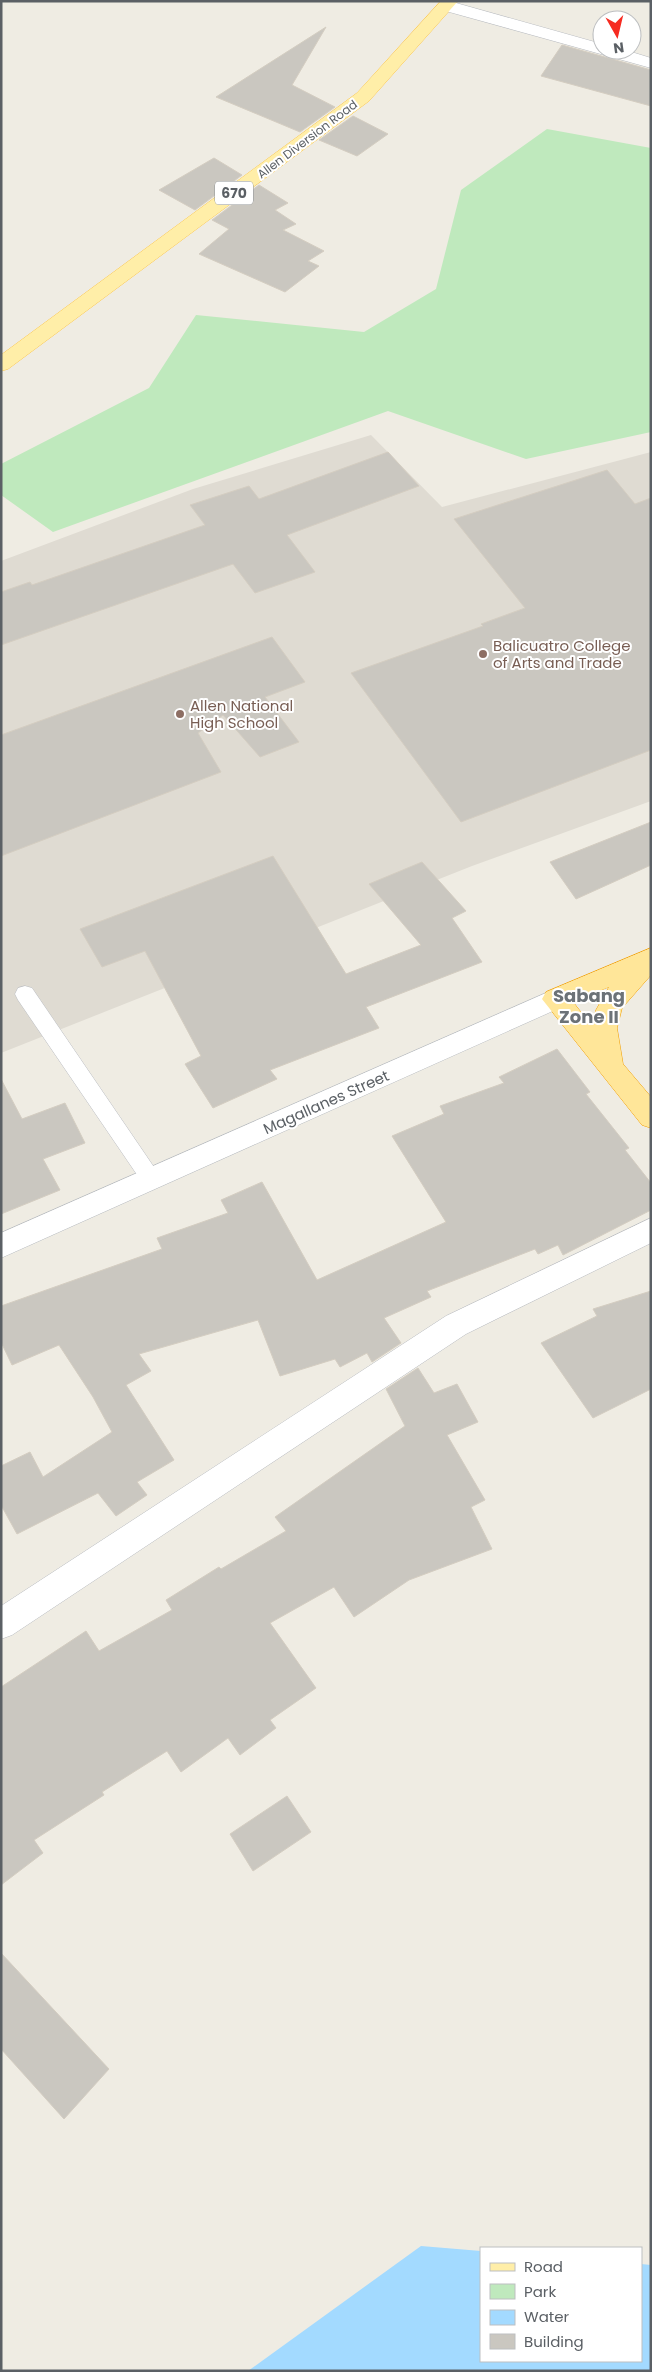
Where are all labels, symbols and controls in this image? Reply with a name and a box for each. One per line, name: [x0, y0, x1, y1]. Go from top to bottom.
north arrow: [592, 10, 642, 60]
text: N: [612, 37, 625, 59]
street label: Allen Diversion Road: [253, 96, 361, 182]
road number: 670: [215, 182, 253, 204]
place label: Balicuatro College of Arts and Trade: [493, 635, 631, 673]
marker: Balicuatro College of Arts and Trade: [477, 648, 489, 660]
place label: Allen National High School: [190, 695, 293, 733]
marker: Allen National High School: [174, 708, 186, 720]
district label: Sabang Zone II: [553, 983, 625, 1029]
street label: Magallanes Street: [260, 1065, 392, 1139]
legend: [480, 2247, 642, 2362]
text: Road: [524, 2256, 563, 2277]
text: Park: [524, 2281, 556, 2302]
text: Water: [524, 2306, 570, 2327]
text: Building: [524, 2331, 584, 2352]

